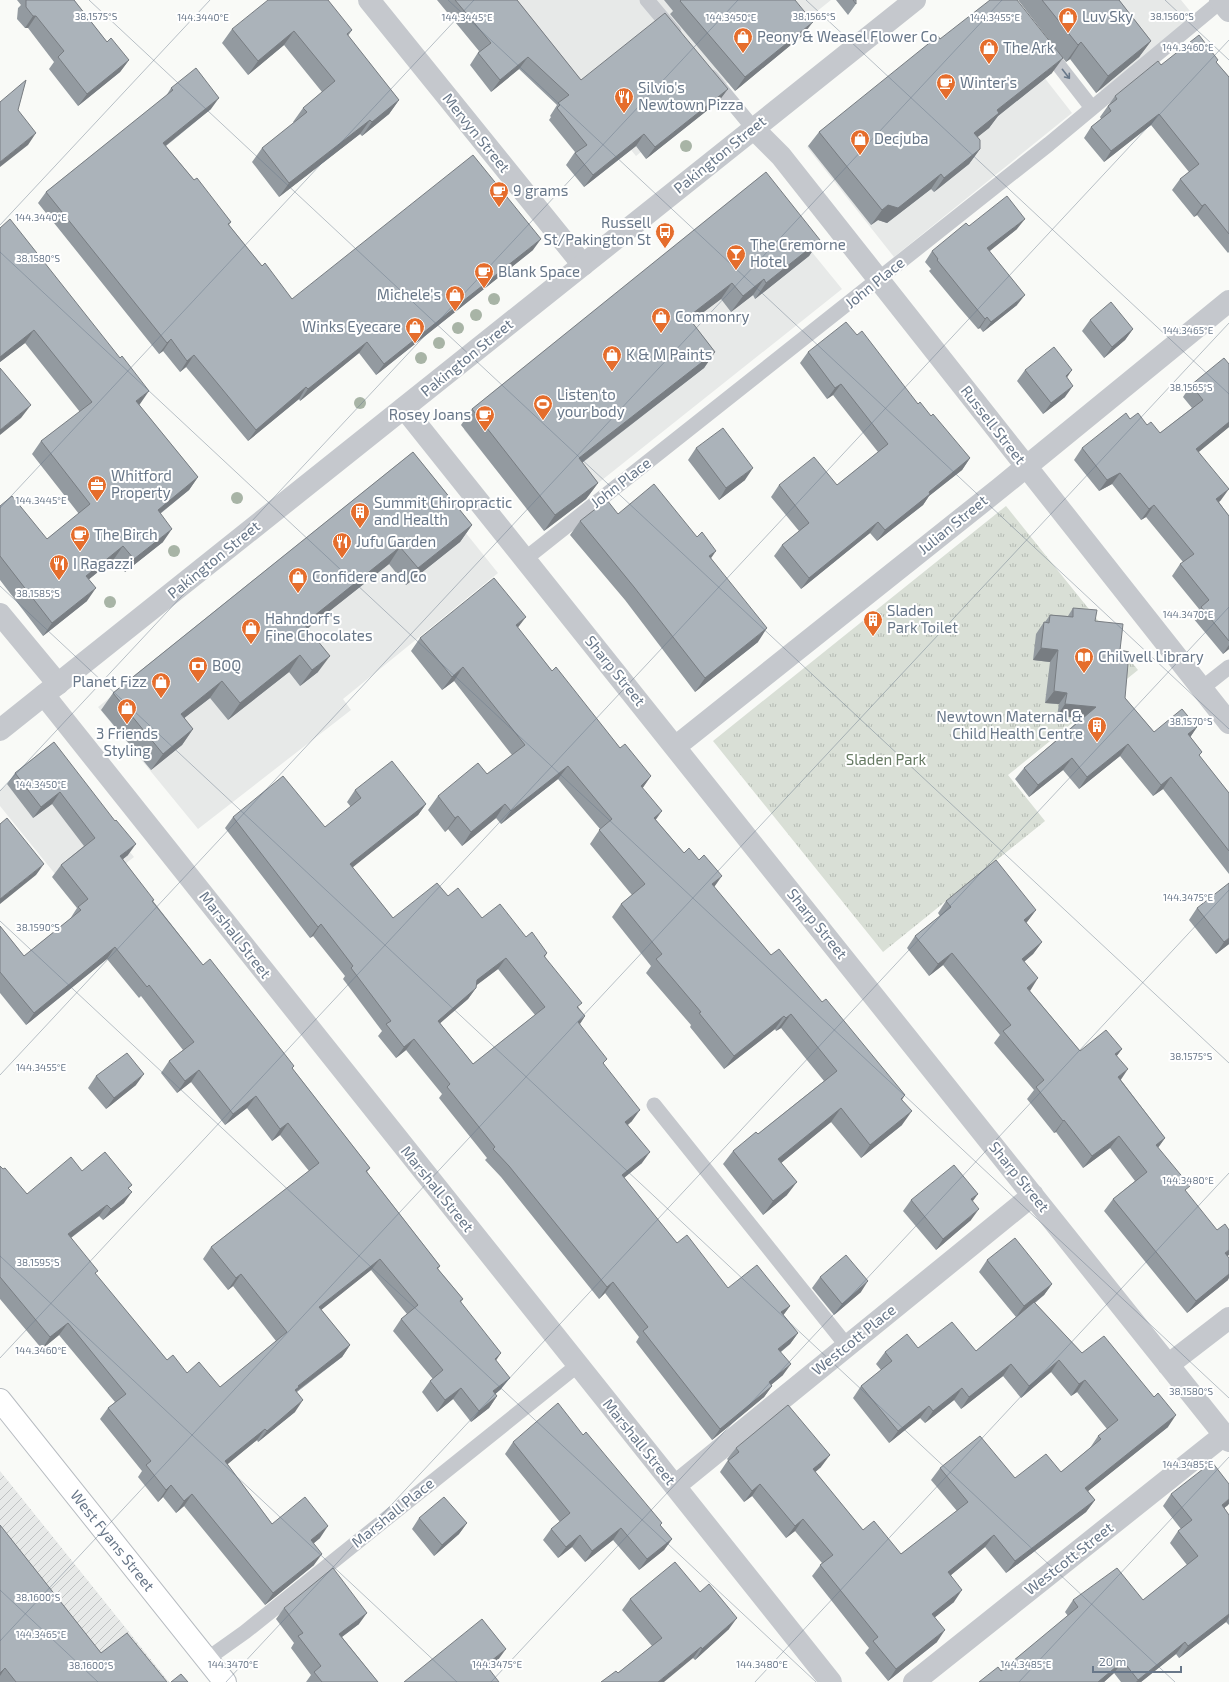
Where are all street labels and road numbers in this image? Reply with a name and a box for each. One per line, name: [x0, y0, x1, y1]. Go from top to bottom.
street label: Mervyn Street: [439, 89, 514, 176]
street label: Pakington Street: [670, 111, 769, 197]
street label: John Place: [841, 253, 908, 312]
street label: Pakington Street: [417, 314, 516, 400]
street label: Russell Street: [958, 382, 1030, 467]
street label: John Place: [587, 453, 654, 511]
street label: Julian Street: [914, 491, 991, 558]
street label: Pakington Street: [164, 516, 263, 602]
street label: Sharp Street: [582, 632, 650, 709]
street label: Sharp Street: [784, 885, 852, 962]
street label: Marshall Street: [196, 887, 276, 982]
street label: Sharp Street: [986, 1138, 1054, 1215]
street label: Marshall Street: [398, 1142, 478, 1235]
street label: Westcott Place: [808, 1300, 899, 1379]
street label: Marshall Street: [600, 1395, 680, 1488]
street label: Marshall Place: [348, 1474, 437, 1551]
street label: West Fyans Street: [67, 1486, 159, 1595]
street label: Westcott Street: [1020, 1518, 1117, 1598]

